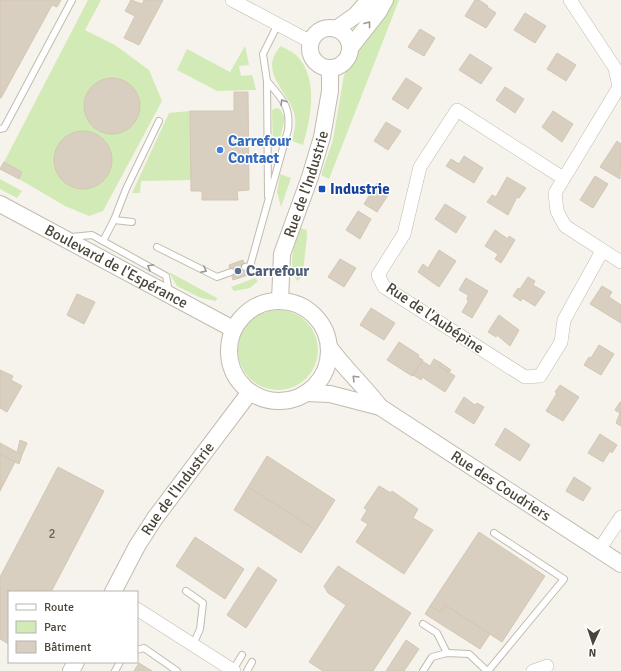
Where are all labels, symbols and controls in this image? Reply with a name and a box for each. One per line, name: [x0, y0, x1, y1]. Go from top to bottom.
one-way arrow: [364, 22, 371, 29]
one-way arrow: [280, 99, 287, 106]
street label: Rue de l'Industrie: [280, 130, 332, 240]
place label: Carrefour Contact: [228, 132, 291, 167]
marker: Carrefour Contact: [215, 145, 225, 155]
place label: Industrie: [330, 180, 390, 198]
marker: Industrie: [317, 184, 327, 194]
street label: Boulevard de l'Espérance: [42, 221, 191, 312]
place label: Carrefour: [246, 262, 309, 280]
one-way arrow: [146, 264, 154, 271]
one-way arrow: [200, 266, 208, 273]
marker: Carrefour: [233, 266, 243, 276]
street label: Rue de l'Aubépine: [383, 279, 487, 357]
one-way arrow: [352, 375, 360, 383]
street label: Rue de l'Industrie: [137, 439, 218, 539]
street label: Rue des Coudriers: [448, 447, 555, 525]
house number: 2: [48, 526, 56, 542]
legend: [8, 591, 138, 663]
text: Route: [44, 600, 74, 615]
text: Parc: [44, 620, 67, 635]
north arrow: [573, 623, 613, 663]
text: Bâtiment: [44, 640, 91, 655]
text: N: [588, 646, 597, 659]

